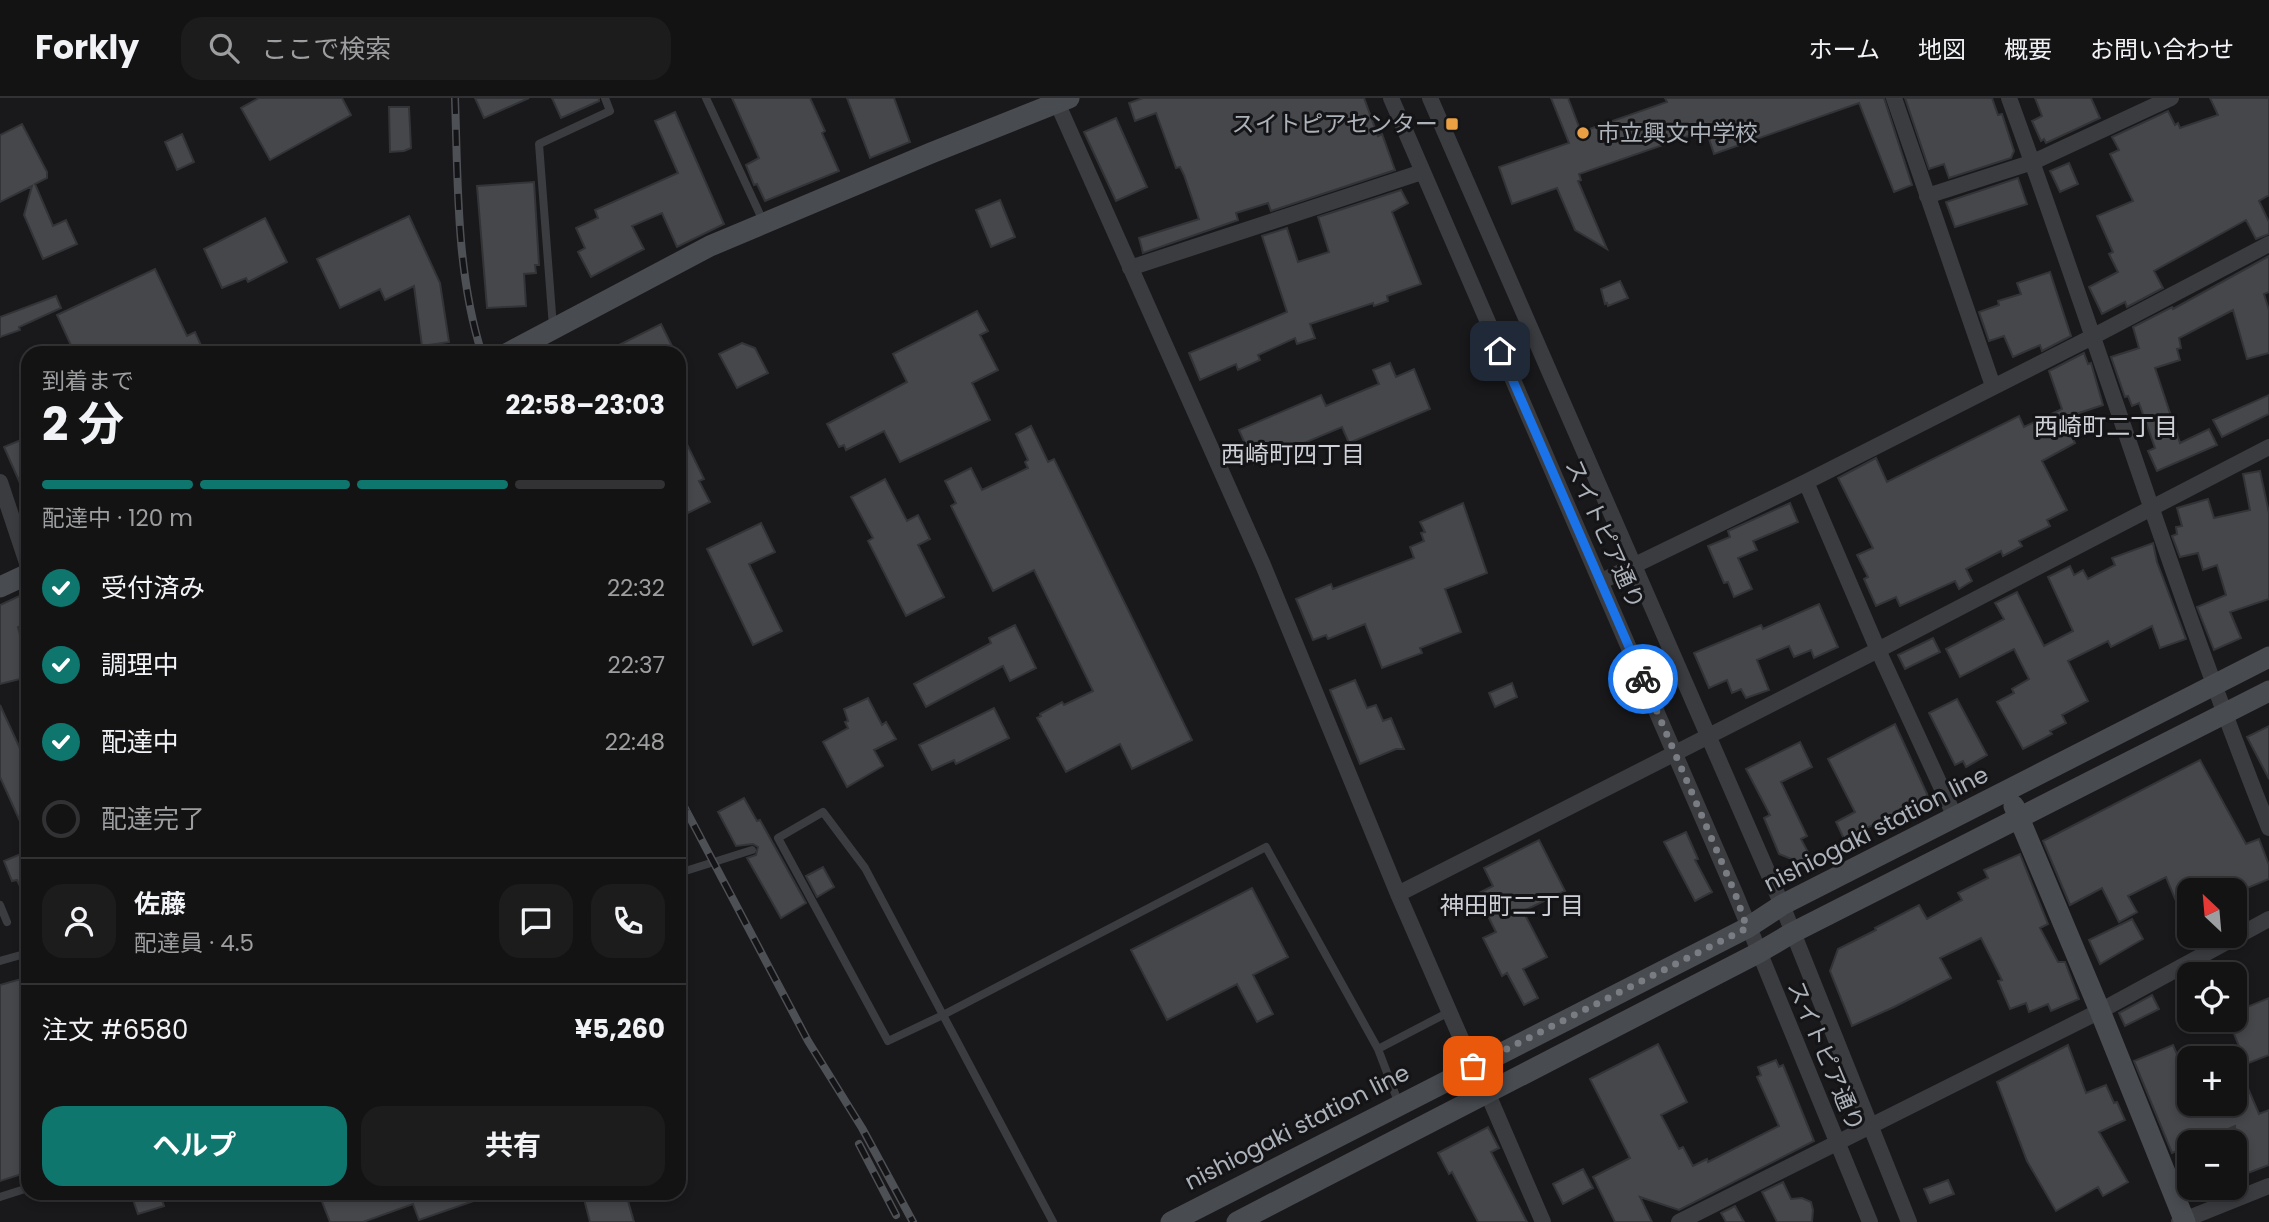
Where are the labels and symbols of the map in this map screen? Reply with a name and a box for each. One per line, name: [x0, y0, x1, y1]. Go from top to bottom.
place label: スイトピアセンター: [1231, 108, 1438, 140]
marker: スイトピアセンター: [1444, 116, 1460, 132]
place label: 市立興文中学校: [1597, 117, 1758, 149]
marker: 市立興文中学校: [1575, 125, 1591, 141]
pin: [1470, 321, 1530, 381]
district label: 西崎町二丁目: [2034, 410, 2178, 443]
district label: 西崎町四丁目: [1221, 438, 1365, 471]
street label: スイトピア通り: [1558, 454, 1652, 614]
courier: [1608, 644, 1678, 714]
street label: nishiogaki station line: [1758, 758, 1994, 900]
north arrow: [2177, 878, 2247, 948]
district label: 神田町二丁目: [1440, 889, 1584, 922]
street label: スイトピア通り: [1780, 976, 1872, 1136]
pin: [1443, 1036, 1503, 1096]
street label: nishiogaki station line: [1179, 1056, 1415, 1198]

